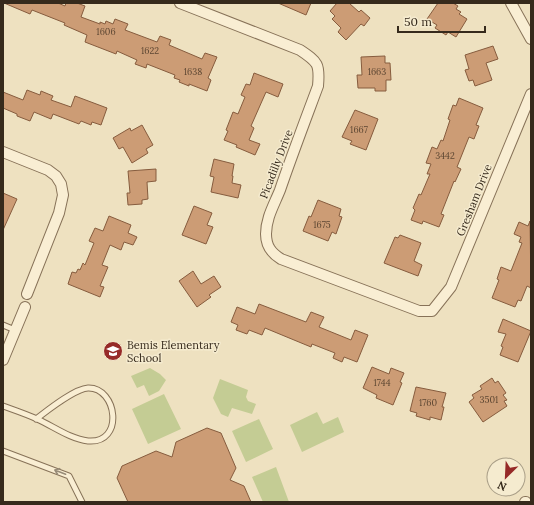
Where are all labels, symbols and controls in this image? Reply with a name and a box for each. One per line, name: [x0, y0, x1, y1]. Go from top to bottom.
scale bar: [398, 8, 485, 34]
text: 50 m: [404, 14, 432, 29]
house number: 1606: [96, 26, 116, 37]
house number: 1622: [141, 45, 159, 56]
house number: 1638: [184, 66, 202, 77]
house number: 1663: [368, 66, 386, 77]
house number: 1667: [350, 124, 368, 135]
street label: Picadilly Drive: [256, 127, 296, 201]
house number: 3442: [435, 150, 455, 161]
street label: Gresham Drive: [453, 162, 495, 238]
house number: 1675: [313, 219, 331, 230]
place label: Bemis Elementary School: [127, 338, 220, 365]
school or university icon: Bemis Elementary School: [102, 340, 124, 362]
house number: 1744: [373, 377, 391, 388]
house number: 3501: [480, 394, 498, 405]
house number: 1760: [419, 397, 438, 408]
north arrow: [486, 457, 526, 497]
one-way arrow: [54, 468, 66, 476]
text: N: [495, 478, 509, 494]

